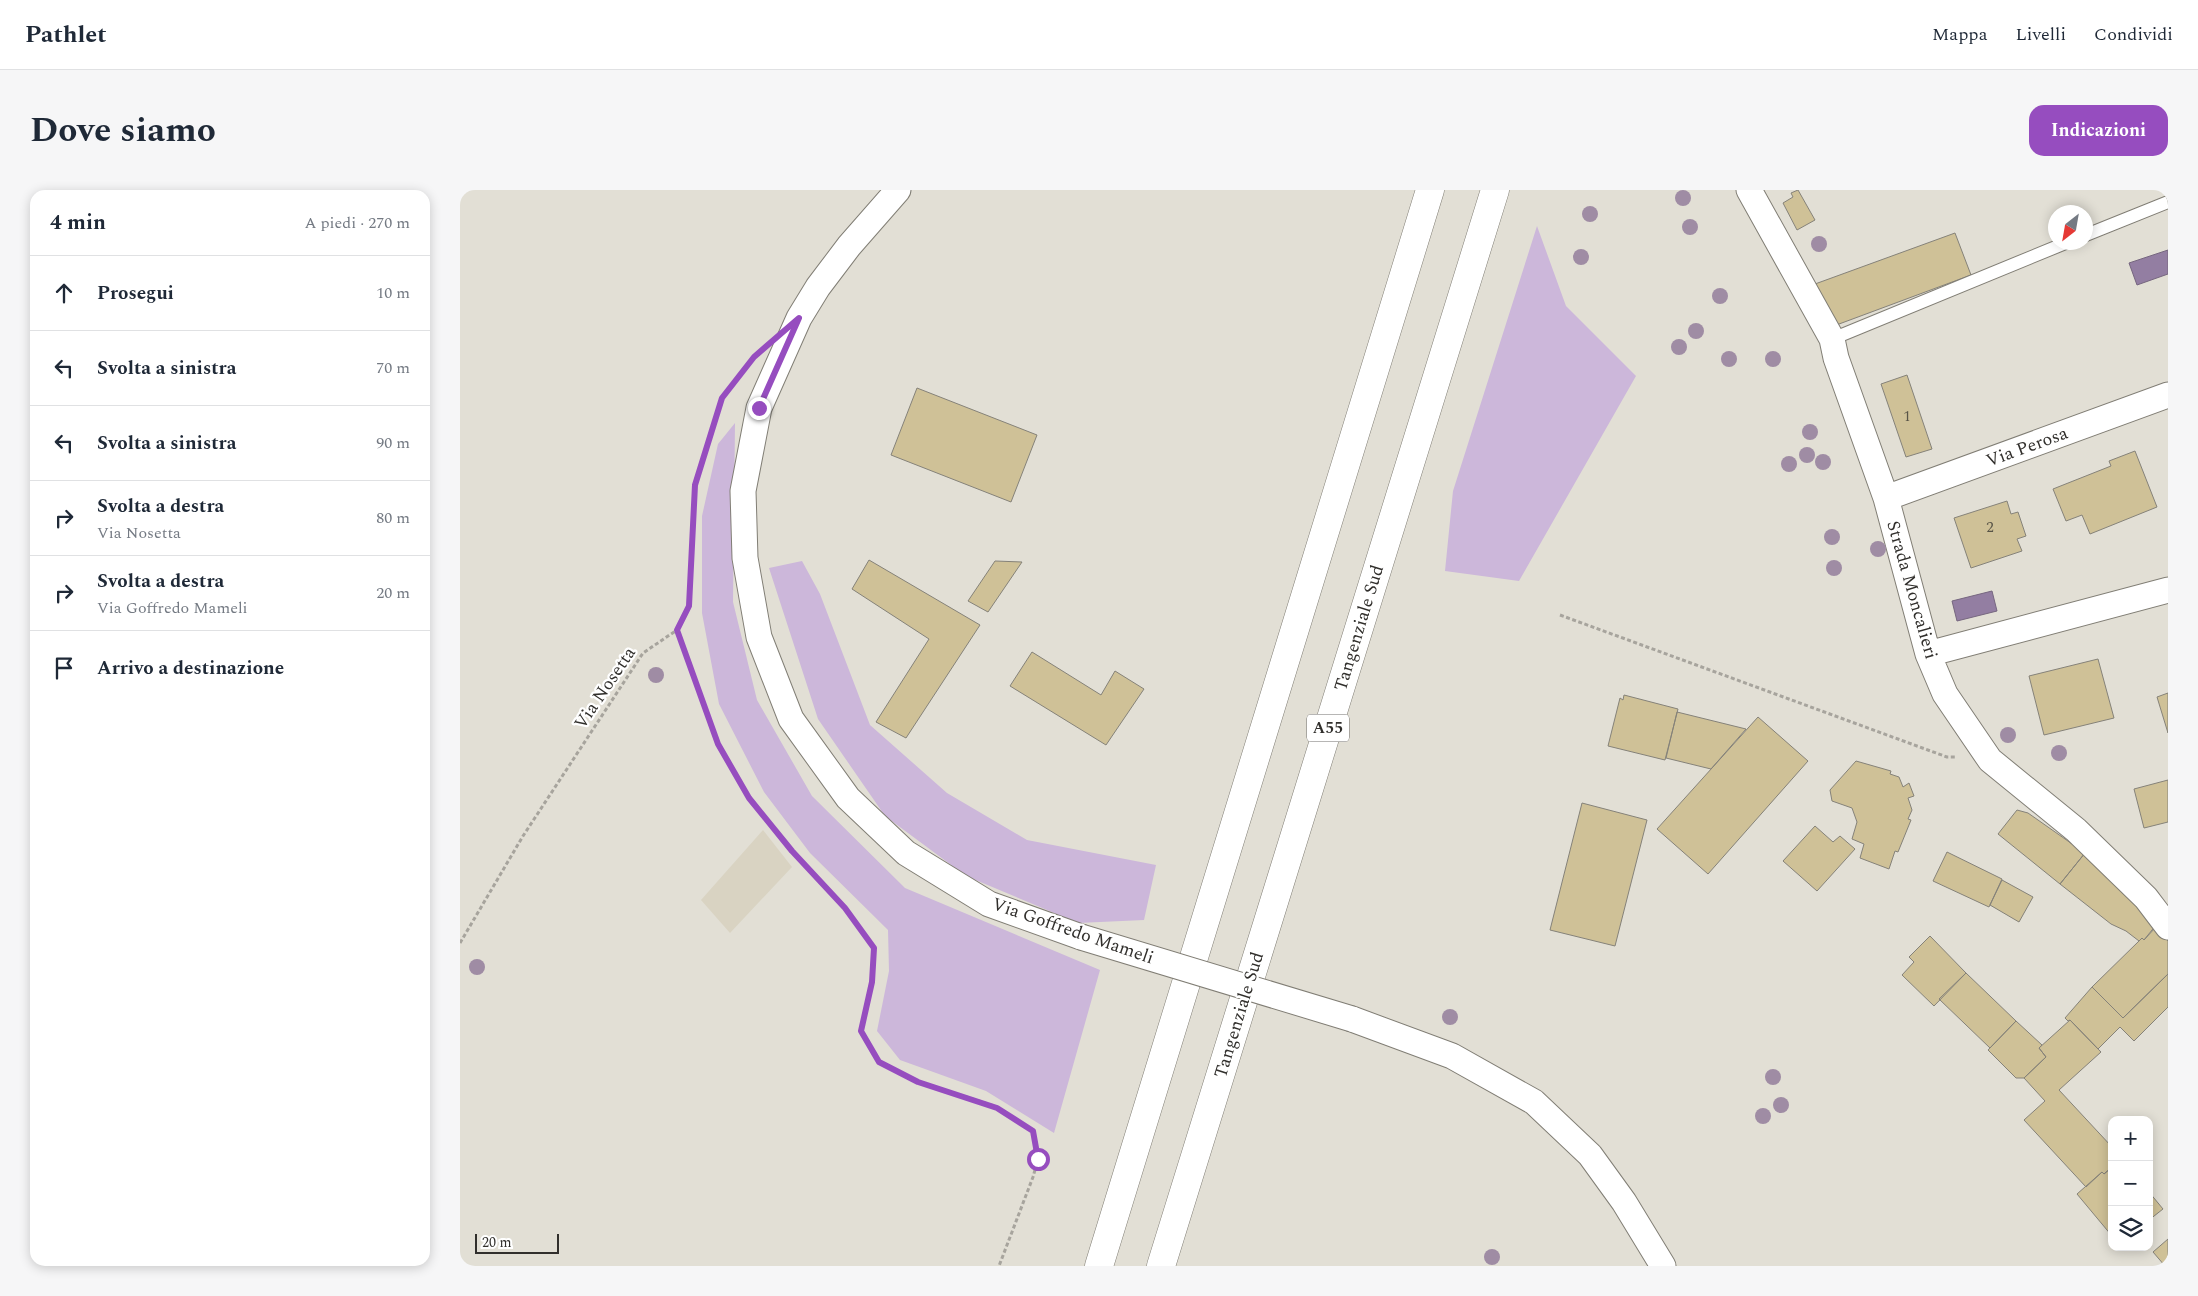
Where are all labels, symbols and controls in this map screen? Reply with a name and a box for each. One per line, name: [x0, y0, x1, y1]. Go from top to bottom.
text: Pathlet: [25, 17, 107, 53]
text: Mappa: [1932, 21, 1987, 48]
text: Livelli: [2015, 21, 2066, 48]
text: Condividi: [2094, 21, 2173, 48]
text: Dove siamo: [30, 104, 216, 157]
button: Indicazioni: [2029, 105, 2168, 156]
north arrow: [2048, 205, 2093, 250]
text: 4 min: [50, 207, 106, 239]
text: A piedi · 270 m: [304, 211, 410, 235]
icon: ahead: [50, 279, 78, 307]
text: Prosegui: [97, 279, 174, 308]
text: 10 m: [376, 281, 410, 305]
icon: left: [50, 354, 78, 382]
text: Svolta a sinistra: [97, 354, 237, 383]
text: 70 m: [376, 356, 410, 380]
route end: [748, 397, 771, 420]
house number: 1: [1903, 405, 1911, 428]
street label: Via Perosa: [1982, 420, 2072, 474]
icon: left: [50, 429, 78, 457]
text: Svolta a sinistra: [97, 429, 237, 458]
text: 90 m: [376, 431, 410, 455]
text: Svolta a destra: [97, 492, 224, 521]
icon: right: [50, 504, 78, 532]
text: 80 m: [376, 506, 410, 530]
house number: 2: [1986, 516, 1994, 539]
street label: Strada Moncalieri: [1879, 518, 1945, 662]
text: Via Nosetta: [97, 521, 181, 545]
street label: Tangenziale Sud: [1327, 562, 1391, 694]
text: Svolta a destra: [97, 567, 224, 596]
icon: right: [50, 579, 78, 607]
text: 20 m: [376, 581, 410, 605]
text: Via Goffredo Mameli: [97, 596, 248, 620]
street label: Via Nosetta: [567, 641, 643, 735]
icon: arrive: [50, 654, 78, 682]
text: Arrivo a destinazione: [97, 654, 284, 683]
road number: A55: [1307, 714, 1349, 742]
street label: Via Goffredo Mameli: [989, 891, 1157, 971]
street label: Tangenziale Sud: [1207, 949, 1271, 1081]
map controls: [2108, 1116, 2153, 1251]
button: +: [2108, 1116, 2153, 1161]
route start: [1027, 1148, 1050, 1171]
button: −: [2108, 1161, 2153, 1206]
button: layers: [2108, 1206, 2153, 1251]
scale bar: [475, 1231, 559, 1254]
text: 20 m: [482, 1232, 512, 1253]

